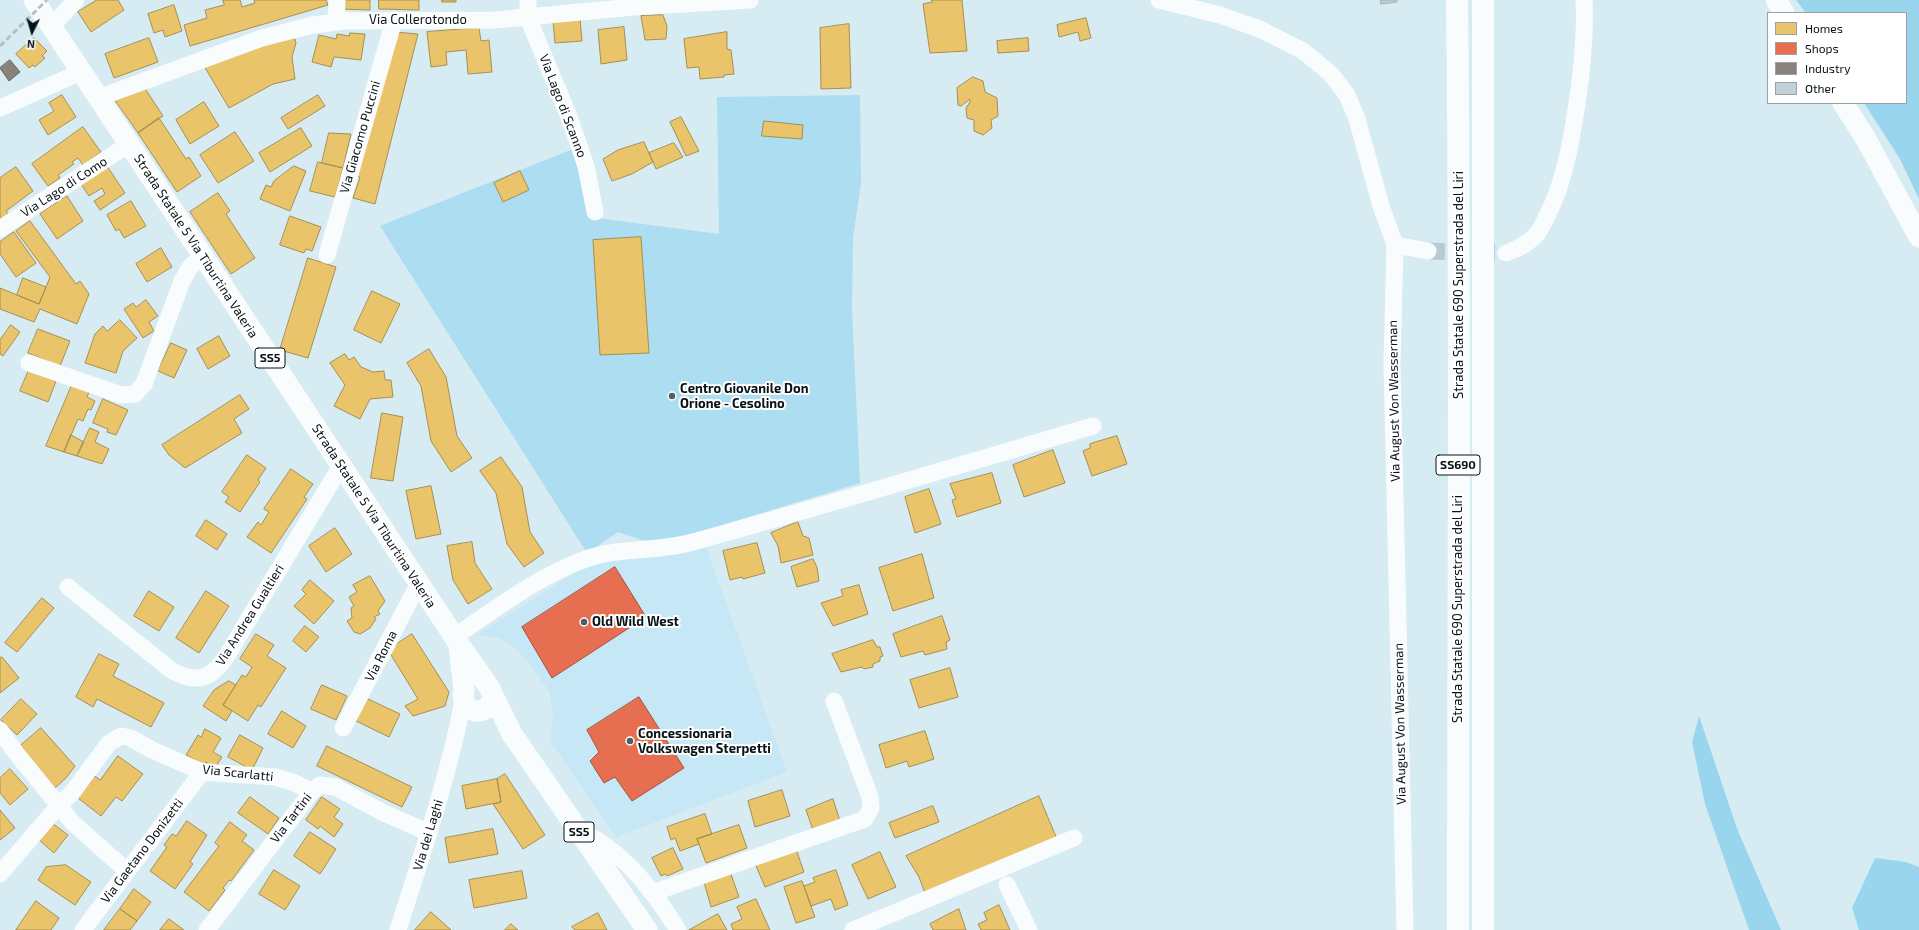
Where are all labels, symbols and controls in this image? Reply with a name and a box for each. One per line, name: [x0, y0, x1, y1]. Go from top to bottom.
north arrow: [12, 12, 52, 52]
street label: Via Collerotondo: [369, 12, 467, 28]
legend: [1767, 12, 1907, 104]
text: Homes: [1805, 21, 1843, 35]
text: N: [26, 38, 35, 51]
text: Shops: [1805, 41, 1839, 55]
street label: Via Lago di Scanno: [536, 52, 590, 160]
text: Industry: [1805, 61, 1851, 75]
street label: Via Giacomo Puccini: [336, 79, 384, 195]
text: Other: [1805, 81, 1836, 95]
street label: Strada Statale 5 Via Tiburtina Valeria: [131, 151, 261, 341]
street label: Via Lago di Como: [18, 153, 110, 221]
street label: Strada Statale 690 Superstrada del Liri: [1451, 171, 1467, 399]
street label: Via August Von Wasserman: [1385, 320, 1403, 482]
road number: SS5: [255, 348, 285, 368]
place label: Centro Giovanile Don Orione - Cesolino: [680, 381, 808, 412]
marker: Centro Giovanile Don Orione - Cesolino: [667, 391, 677, 401]
street label: Strada Statale 5 Via Tiburtina Valeria: [309, 421, 439, 611]
road number: SS690: [1436, 455, 1480, 475]
street label: Strada Statale 690 Superstrada del Liri: [1450, 495, 1466, 723]
street label: Via Andrea Gualtieri: [213, 562, 287, 668]
place label: Old Wild West: [592, 614, 679, 630]
marker: Old Wild West: [579, 617, 589, 627]
street label: Via Roma: [362, 628, 400, 684]
street label: Via August Von Wasserman: [1391, 643, 1409, 805]
place label: Concessionaria Volkswagen Sterpetti: [638, 726, 771, 757]
marker: Concessionaria Volkswagen Sterpetti: [625, 736, 635, 746]
street label: Via Scarlatti: [202, 762, 274, 784]
street label: Via Tartini: [267, 790, 315, 846]
street label: Via Gaetano Donizetti: [98, 796, 186, 906]
street label: Via dei Laghi: [410, 798, 446, 872]
road number: SS5: [564, 822, 594, 842]

